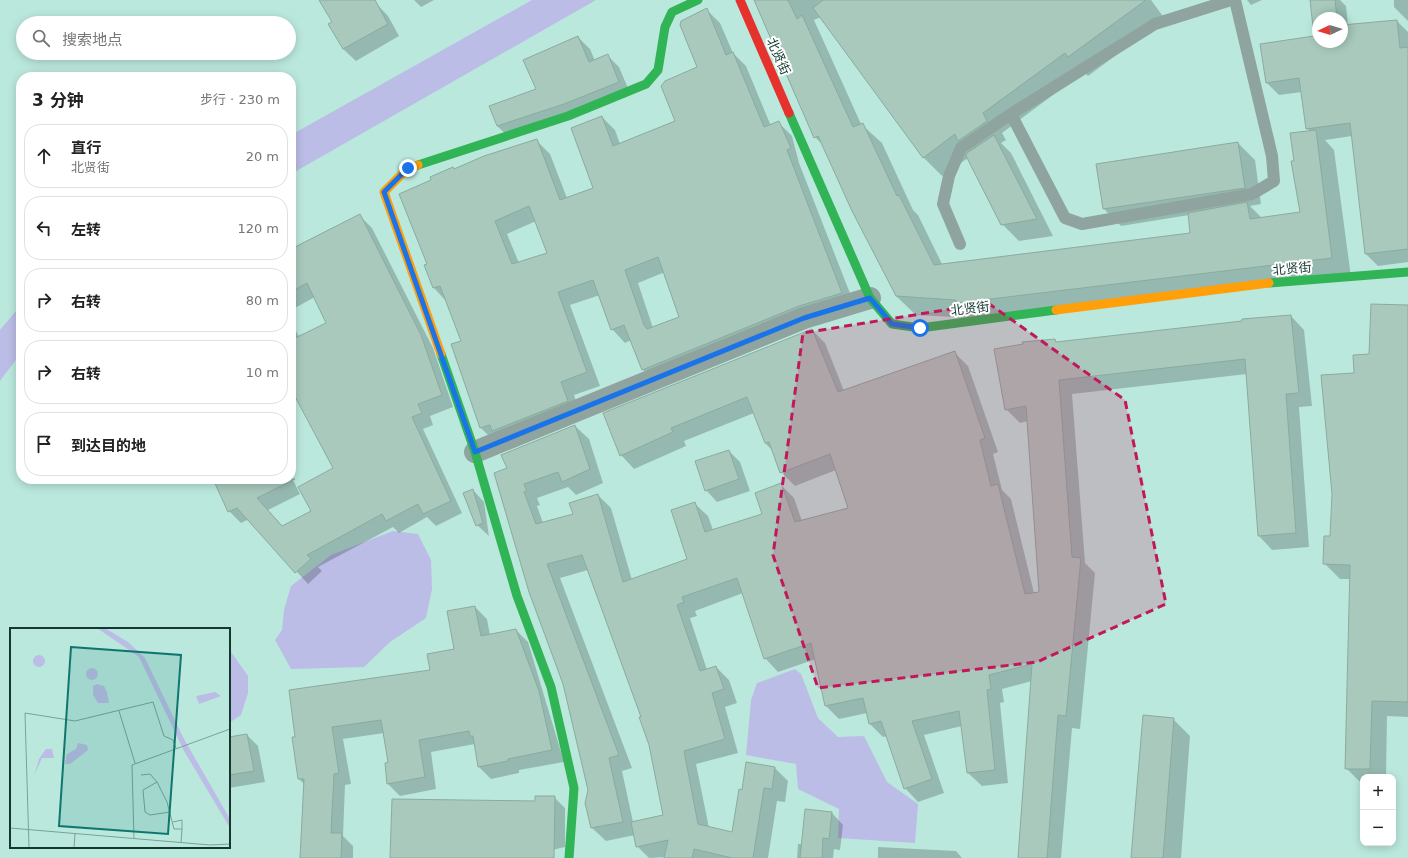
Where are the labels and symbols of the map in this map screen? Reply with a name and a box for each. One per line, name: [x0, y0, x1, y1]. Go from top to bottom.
north arrow: [1312, 12, 1348, 48]
street label: 北贤街: [764, 35, 793, 77]
route end: [399, 159, 417, 177]
street label: 北贤街: [1272, 259, 1312, 278]
street label: 北贤街: [950, 299, 990, 318]
route start: [911, 319, 929, 337]
inset map: [10, 628, 230, 848]

